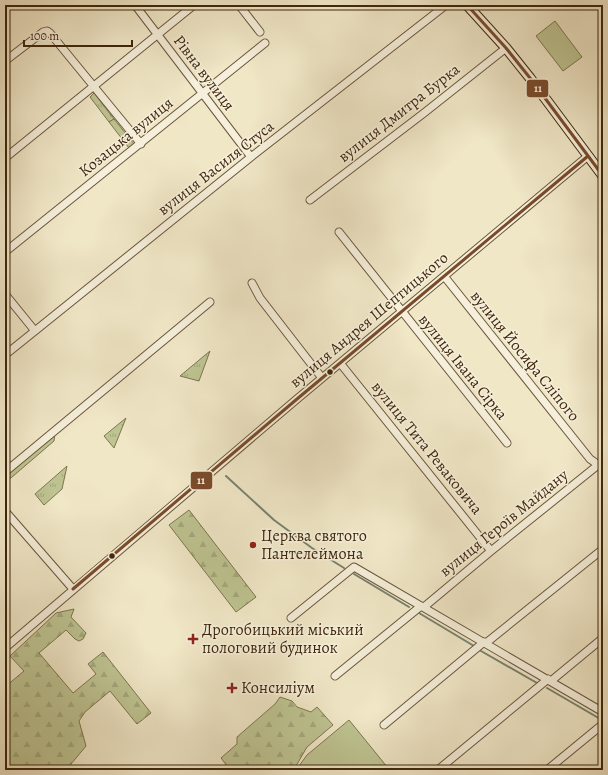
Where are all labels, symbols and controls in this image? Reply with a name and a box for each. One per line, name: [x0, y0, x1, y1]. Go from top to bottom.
scale bar: [24, 22, 132, 48]
text: 100 m: [30, 28, 59, 44]
street label: Рівна вулиця: [168, 31, 240, 116]
street label: вулиця Дмитра Бурка: [334, 58, 465, 168]
line badge: 11: [526, 79, 549, 98]
text: 11: [534, 81, 542, 96]
street label: Козацька вулиця: [74, 92, 178, 182]
street label: вулиця Василя Стуса: [153, 115, 279, 220]
street label: вулиця Андрея Шептицького: [285, 247, 453, 393]
street label: вулиця Йосифа Сліпого: [465, 286, 585, 426]
street label: вулиця Івана Сірка: [413, 309, 513, 425]
unlabelled marker: [325, 367, 335, 377]
street label: вулиця Тита Реваковича: [366, 377, 488, 520]
street label: вулиця Героїв Майдану: [435, 464, 574, 582]
line badge: 11: [190, 471, 213, 490]
text: 11: [197, 473, 205, 488]
place label: Церква святого Пантелеймона: [261, 525, 367, 565]
marker: Церква святого Пантелеймона: [248, 540, 258, 550]
unlabelled marker: [107, 551, 117, 561]
place label: Дрогобицький міський пологовий будинок: [202, 619, 364, 659]
marker: Дрогобицький міський пологовий будинок: [187, 633, 199, 645]
place label: Консиліум: [241, 677, 315, 699]
marker: Консиліум: [226, 682, 238, 694]

